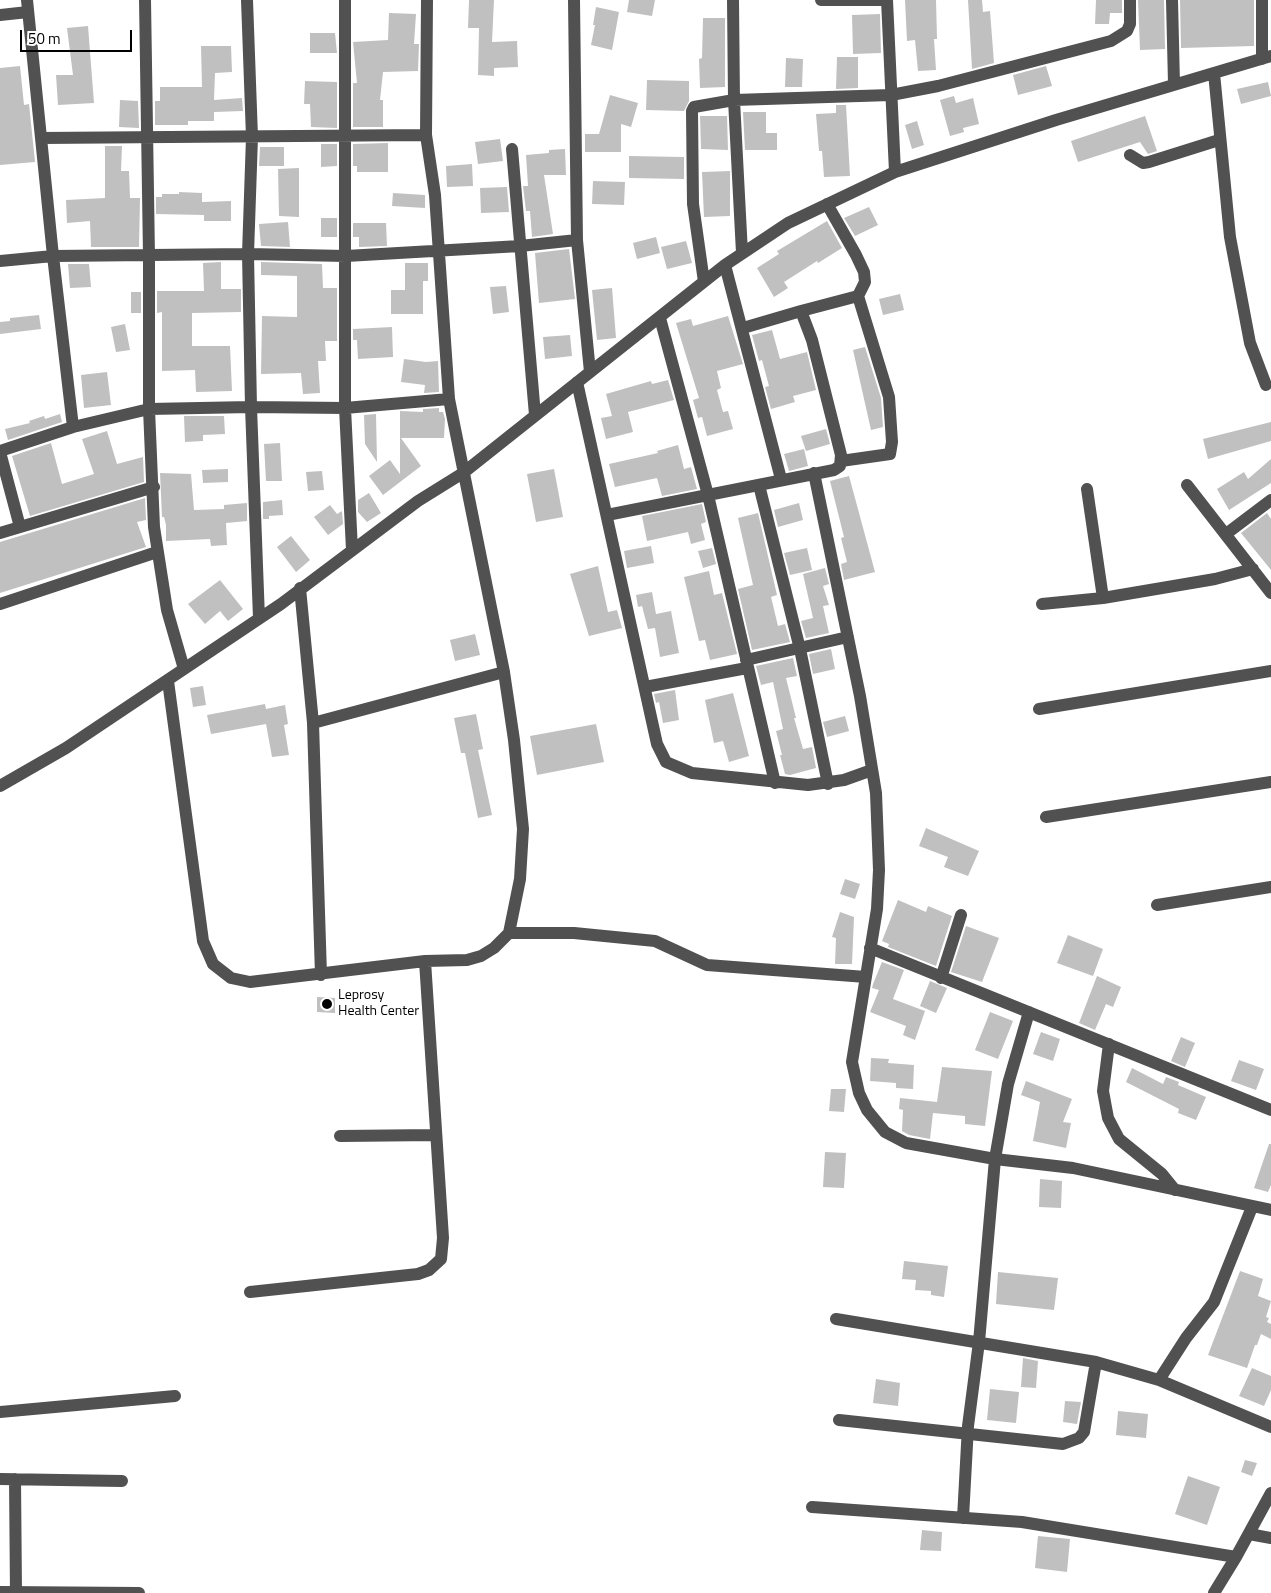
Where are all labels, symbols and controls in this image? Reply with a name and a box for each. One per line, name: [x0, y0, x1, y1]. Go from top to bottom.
scale bar: [22, 20, 135, 52]
text: 50 m: [28, 27, 61, 50]
place label: Leprosy Health Center: [338, 988, 419, 1020]
marker: Leprosy Health Center: [320, 997, 334, 1011]

